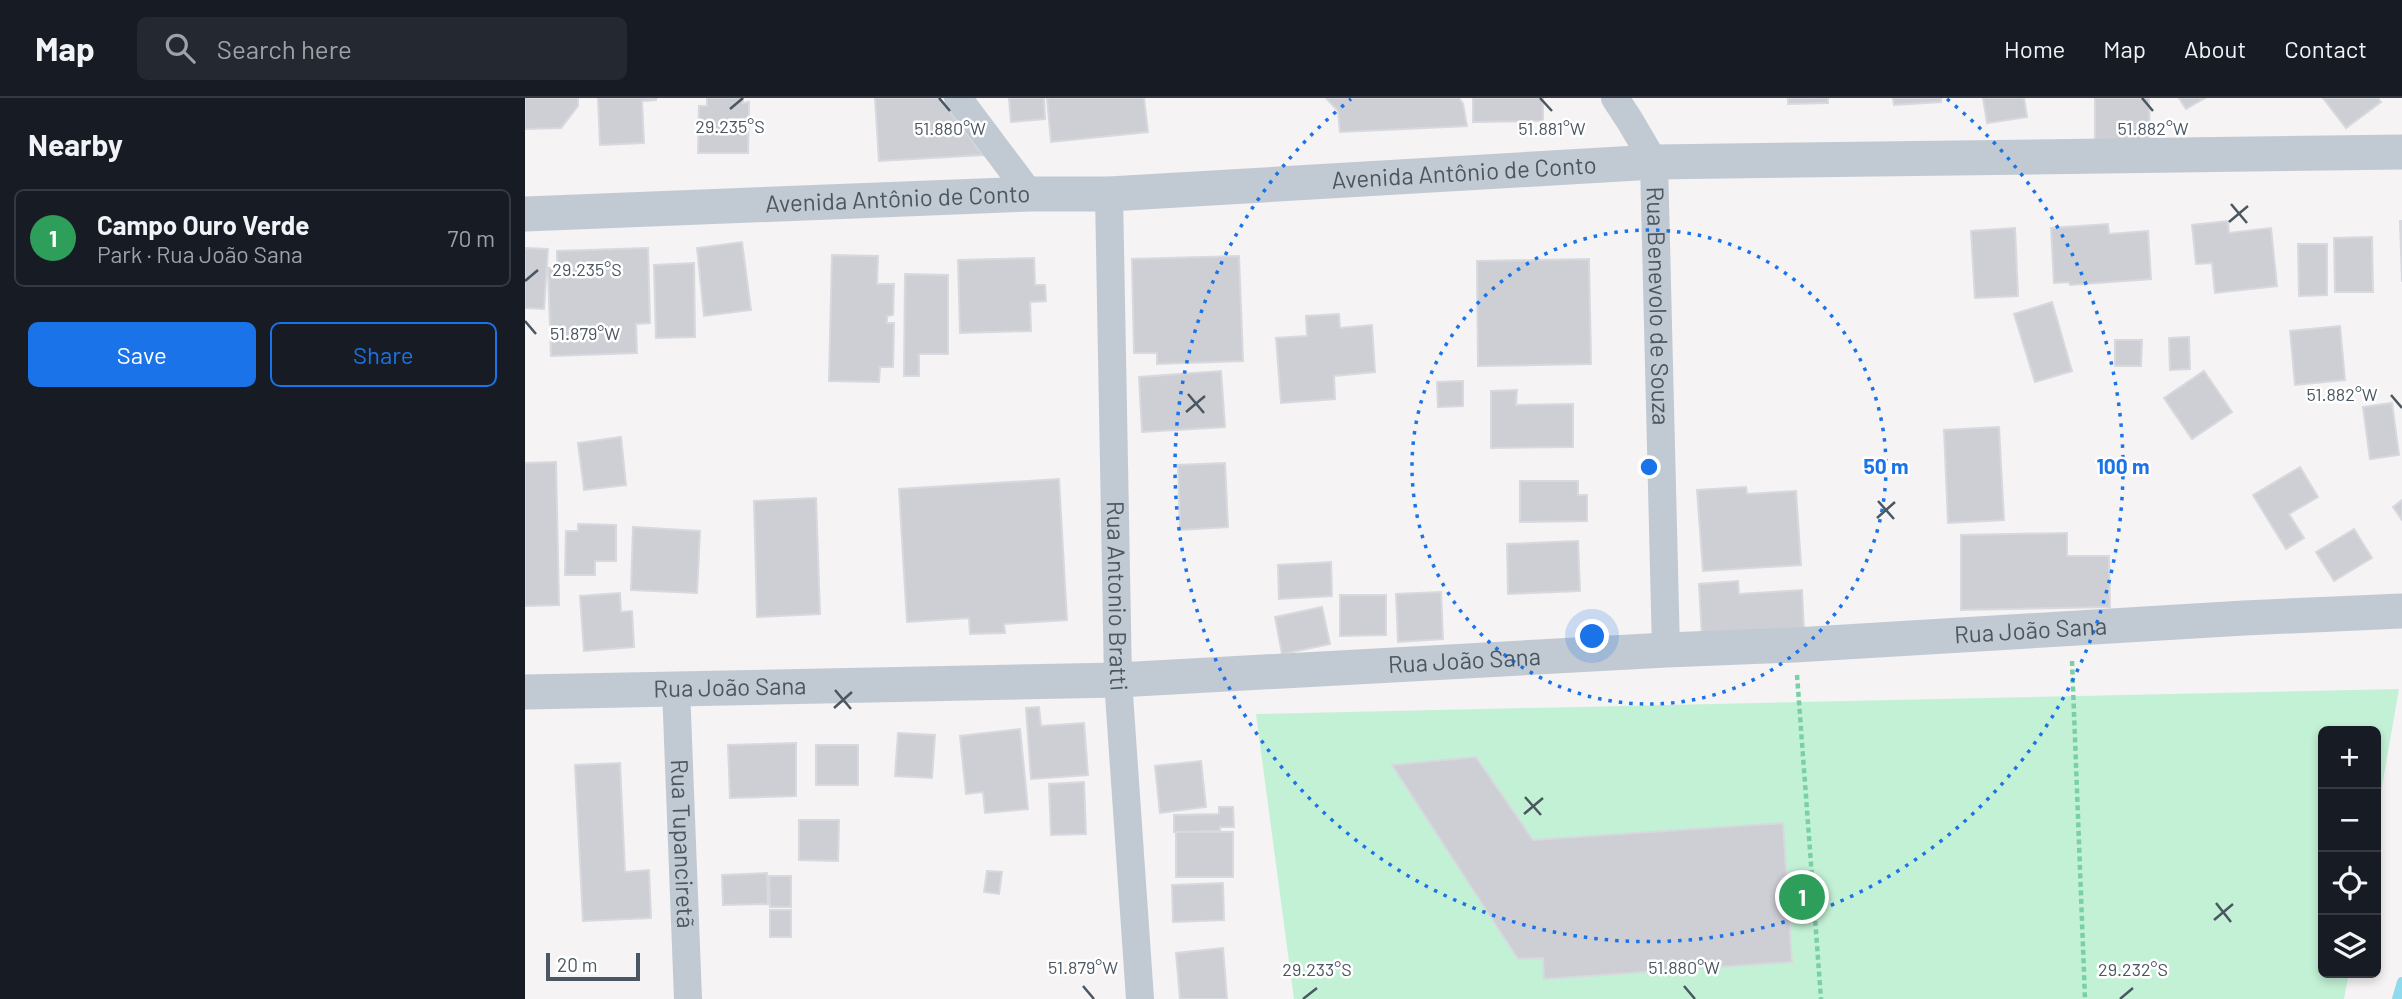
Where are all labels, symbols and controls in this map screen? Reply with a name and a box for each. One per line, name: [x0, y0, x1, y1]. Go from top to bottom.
search box: [137, 17, 627, 80]
text: Map: [35, 28, 95, 68]
icon: search: [161, 29, 199, 67]
text: Search here: [217, 33, 352, 64]
text: Home: [2004, 34, 2065, 63]
text: Map: [2103, 34, 2146, 63]
text: About: [2184, 34, 2246, 63]
text: Contact: [2284, 34, 2367, 63]
text: 29.235°S: [695, 115, 765, 137]
text: 51.880°W: [914, 117, 986, 139]
text: 51.881°W: [1518, 117, 1586, 139]
text: 51.882°W: [2117, 117, 2189, 139]
text: Nearby: [28, 126, 123, 162]
street label: Avenida Antônio de Conto: [1331, 149, 1597, 194]
street label: Avenida Antônio de Conto: [764, 178, 1031, 217]
street label: Rua Benevolo de Souza: [1642, 186, 1676, 426]
text: Campo Ouro Verde: [97, 209, 309, 240]
text: 1: [49, 224, 57, 252]
text: 70 m: [448, 224, 495, 252]
text: Park · Rua João Sana: [97, 240, 303, 268]
text: 29.235°S: [552, 258, 622, 280]
button: Save: [28, 322, 256, 387]
button: Share: [270, 322, 497, 387]
text: 51.879°W: [550, 322, 620, 344]
text: 51.882°W: [2306, 383, 2378, 405]
text: 50 m: [1863, 453, 1909, 478]
text: 100 m: [2096, 453, 2150, 478]
centre of rings: [1637, 455, 1661, 479]
street label: Rua Antonio Bratti: [1102, 501, 1135, 692]
street label: Rua João Sana: [1953, 610, 2108, 648]
your location: [1575, 619, 1609, 653]
street label: Rua João Sana: [1387, 641, 1541, 678]
street label: Rua João Sana: [653, 670, 807, 702]
map controls: [2318, 726, 2381, 978]
button: +: [2318, 726, 2381, 789]
street label: Rua Tupanciretã: [666, 759, 701, 929]
button: −: [2318, 789, 2381, 852]
button: locate: [2318, 852, 2381, 915]
pin: 1: [1779, 871, 1825, 923]
button: layers: [2318, 915, 2381, 978]
scale bar: [546, 950, 641, 982]
text: 20 m: [557, 953, 597, 976]
text: 51.879°W: [1048, 956, 1118, 978]
text: 51.880°W: [1648, 956, 1720, 978]
text: 29.233°S: [1282, 958, 1352, 980]
text: 29.232°S: [2098, 958, 2168, 980]

